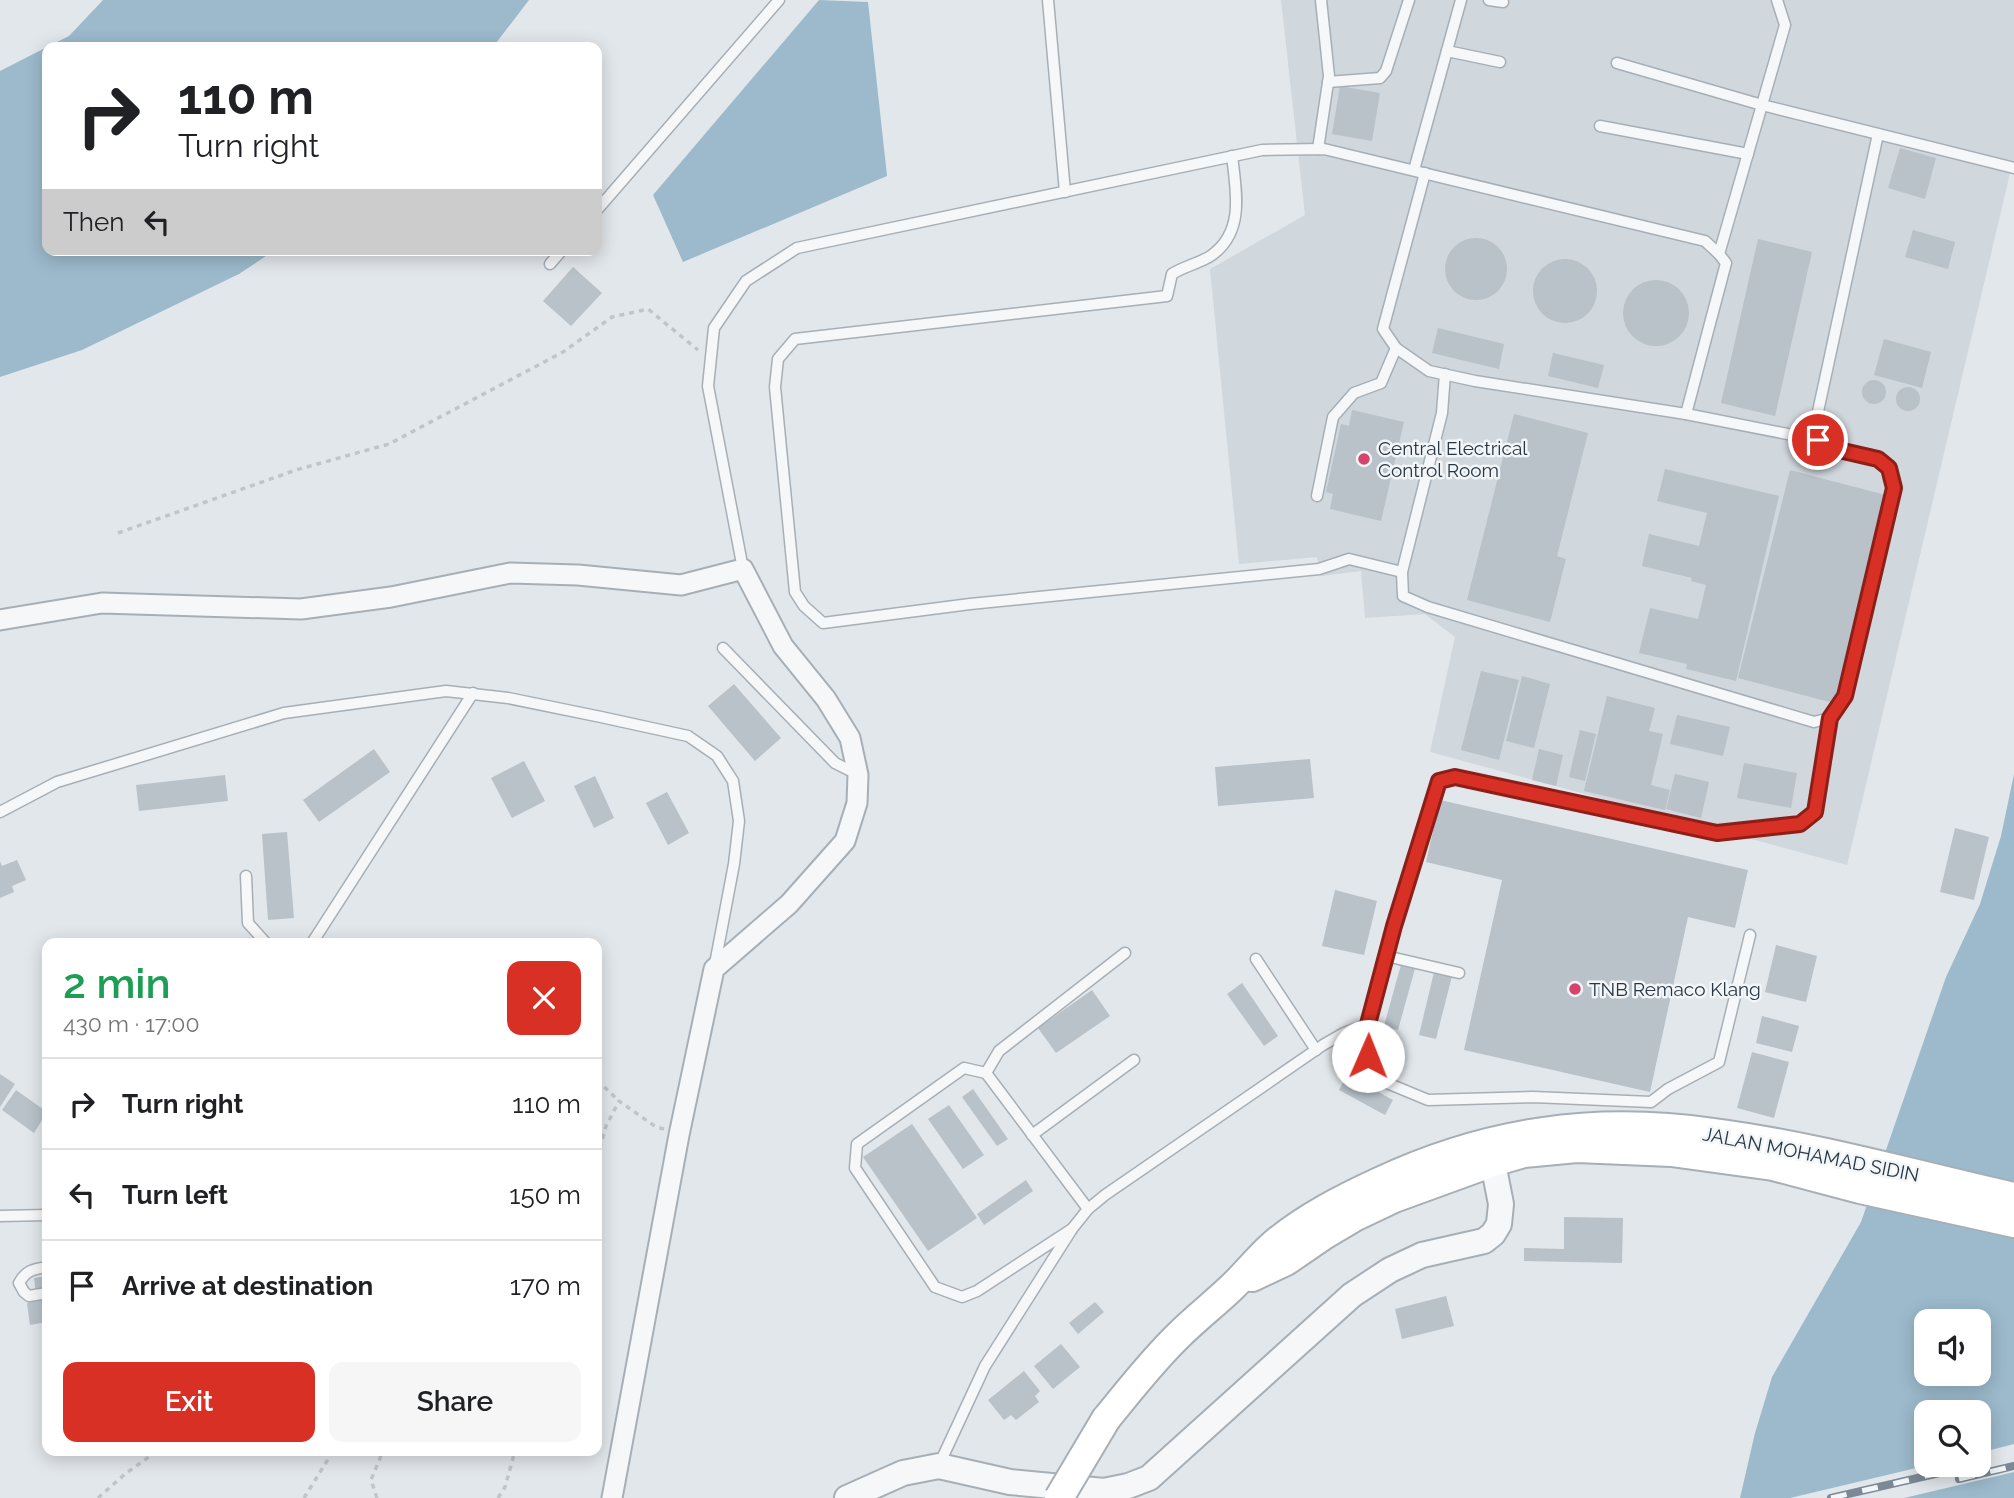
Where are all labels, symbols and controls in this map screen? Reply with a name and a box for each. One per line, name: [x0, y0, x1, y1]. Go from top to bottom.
text: 110 m: [178, 68, 314, 125]
icon: right: [63, 70, 154, 161]
text: Turn right: [178, 127, 319, 164]
icon: left: [138, 203, 176, 241]
text: Then: [63, 207, 124, 237]
pin: [1788, 410, 1848, 470]
icon: arrive: [1799, 421, 1837, 459]
place label: Central Electrical Control Room: [1378, 437, 1528, 481]
marker: Central Electrical Control Room: [1356, 451, 1372, 467]
text: 2 min: [63, 959, 171, 1008]
button: close: [507, 961, 581, 1035]
place label: TNB Remaco Klang: [1589, 978, 1761, 1000]
marker: TNB Remaco Klang: [1567, 981, 1583, 997]
text: 430 m · 17:00: [63, 1010, 200, 1037]
position arrow: [1331, 1019, 1405, 1093]
icon: right: [63, 1085, 101, 1123]
text: Turn right: [122, 1089, 243, 1119]
text: 110 m: [512, 1089, 581, 1119]
street label: JALAN MOHAMAD SIDIN: [1701, 1122, 1921, 1186]
icon: left: [63, 1176, 101, 1214]
text: Turn left: [122, 1180, 228, 1210]
text: 150 m: [509, 1180, 581, 1210]
icon: arrive: [63, 1267, 101, 1305]
text: Arrive at destination: [122, 1271, 373, 1301]
text: 170 m: [510, 1271, 581, 1301]
map controls: [1914, 1309, 1991, 1477]
button: sound: [1914, 1309, 1991, 1386]
button: Exit: [63, 1362, 315, 1442]
button: Share: [329, 1362, 581, 1442]
button: search: [1914, 1400, 1991, 1477]

